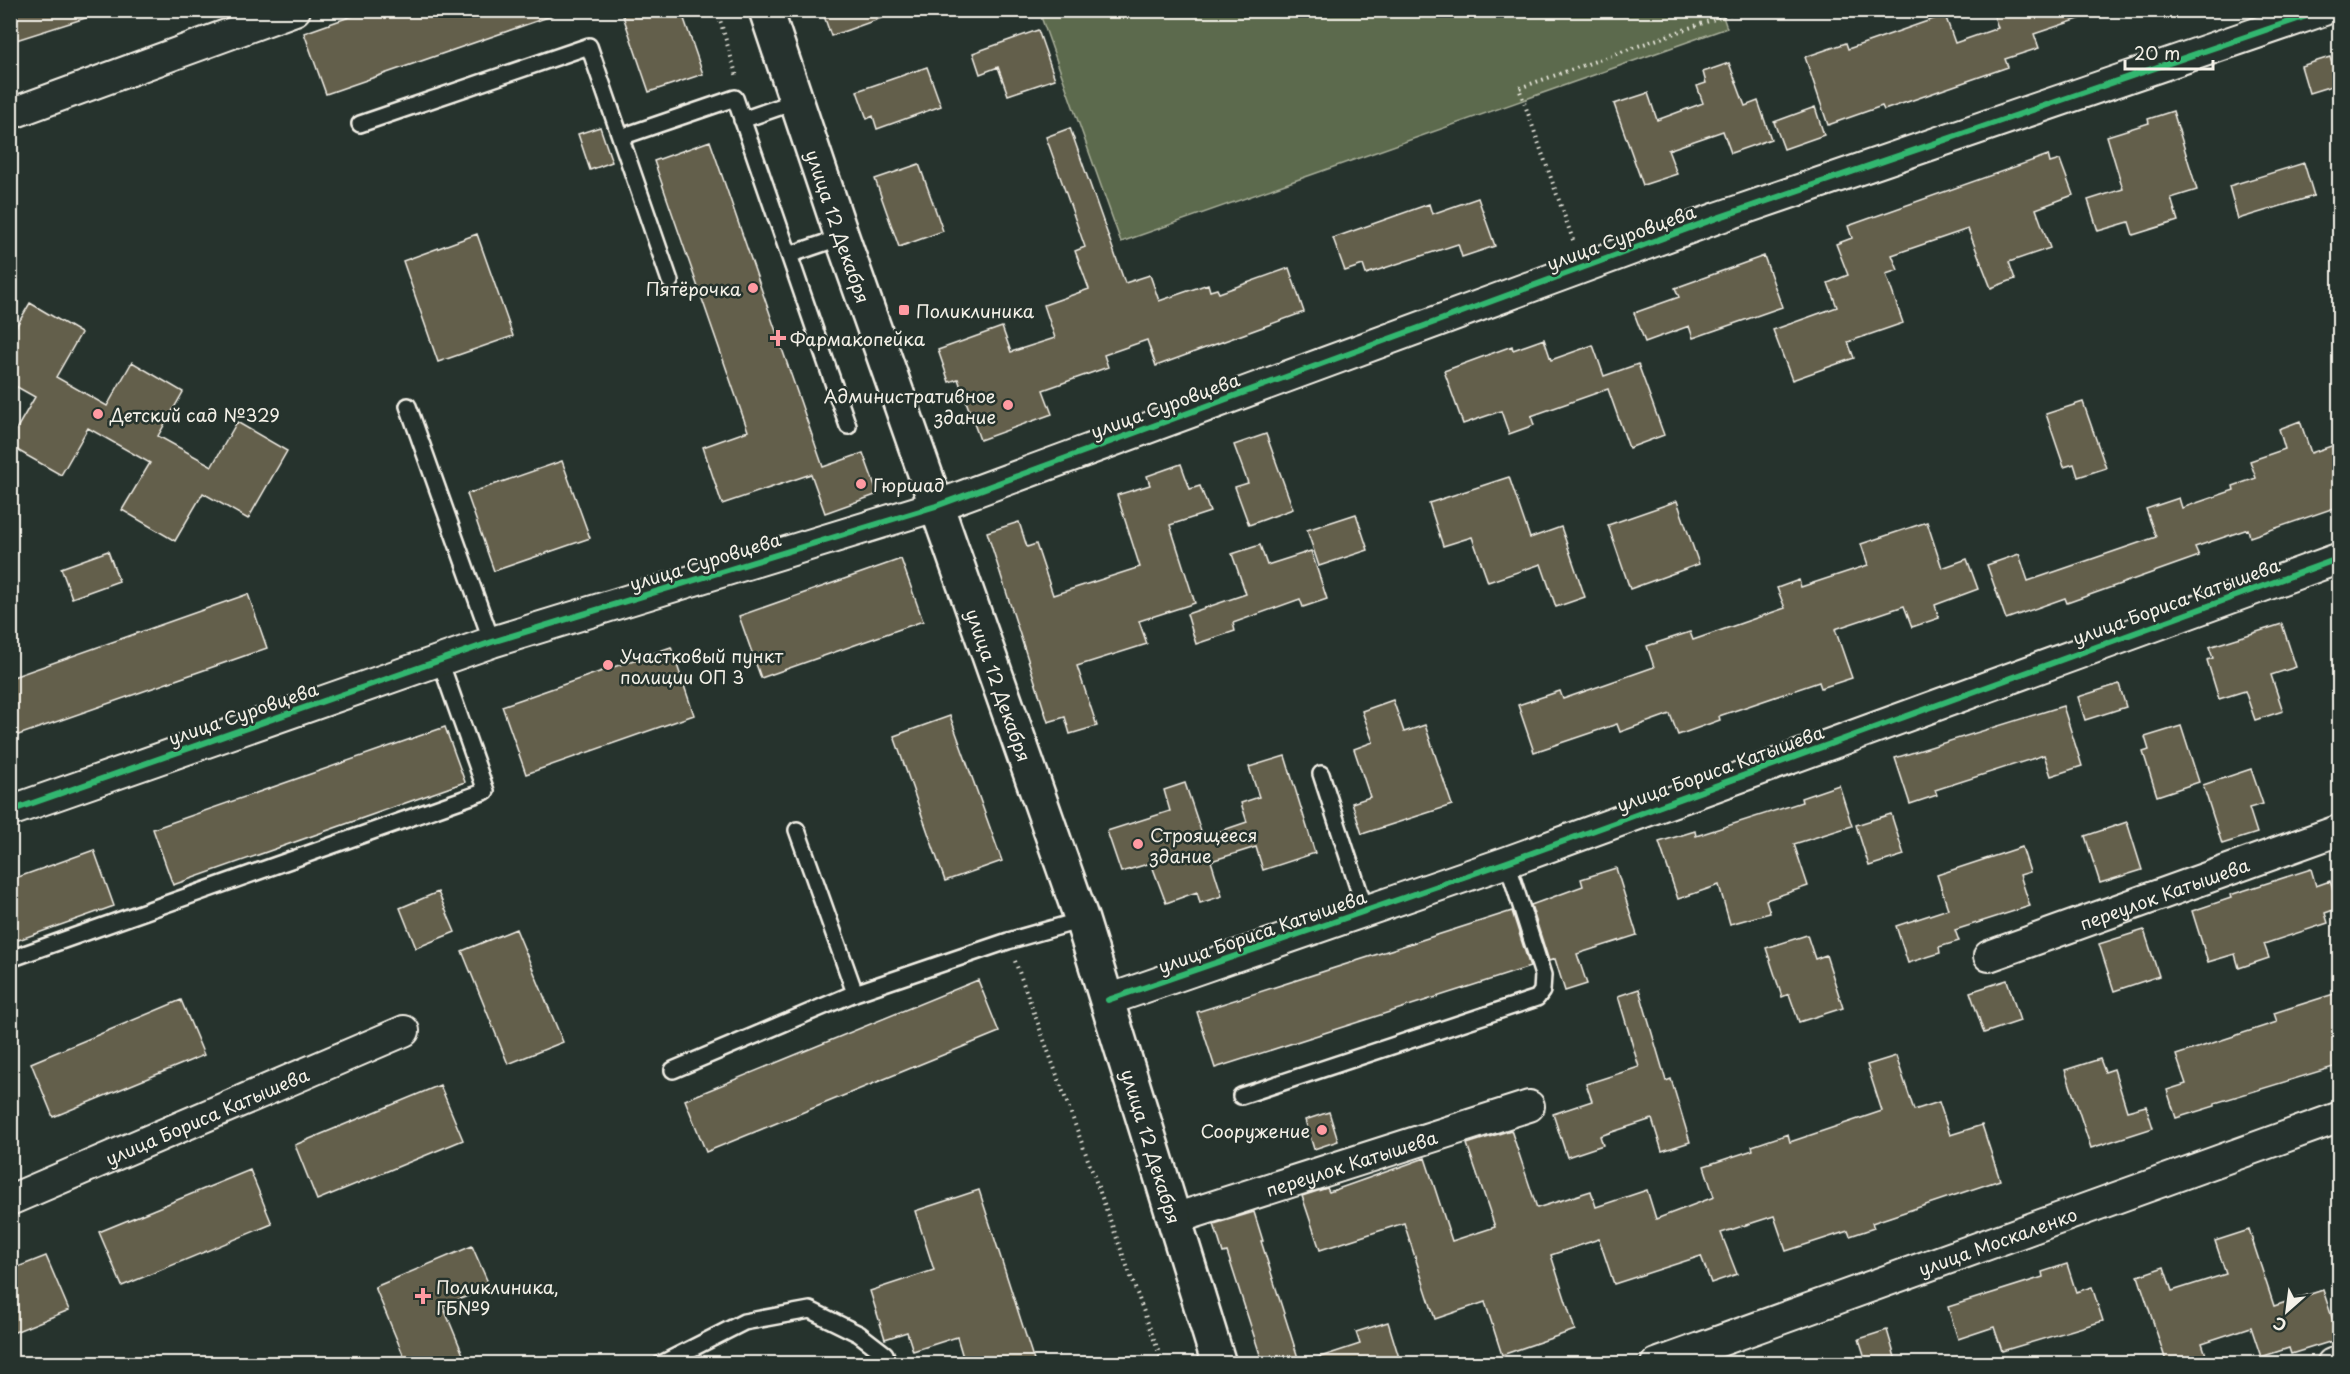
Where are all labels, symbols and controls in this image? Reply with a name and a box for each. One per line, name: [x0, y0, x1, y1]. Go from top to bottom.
scale bar: [2125, 33, 2214, 71]
text: 20 m: [2134, 39, 2180, 66]
street label: улица 12 Декабря: [800, 146, 878, 306]
street label: улица Суровцева: [1543, 197, 1700, 277]
place label: Пятёрочка: [646, 275, 742, 302]
marker: Пятёрочка: [746, 281, 760, 295]
place label: Поликлиника: [916, 297, 1035, 324]
marker: Поликлиника: [897, 303, 911, 317]
place label: Фармакопейка: [790, 325, 926, 352]
marker: Фармакопейка: [771, 331, 785, 345]
street label: улица Суровцева: [1087, 365, 1244, 445]
place label: Административное здание: [824, 382, 996, 430]
marker: Административное здание: [1001, 398, 1015, 412]
place label: Детский сад №329: [109, 401, 280, 428]
marker: Детский сад №329: [91, 407, 105, 421]
place label: Гюршад: [873, 471, 945, 498]
marker: Гюршад: [854, 477, 868, 491]
street label: улица Суровцева: [626, 525, 785, 597]
street label: улица Бориса Катышева: [2069, 551, 2284, 651]
street label: улица 12 Декабря: [960, 605, 1039, 765]
place label: Участковый пункт полиции ОП 3: [620, 642, 783, 690]
marker: Участковый пункт полиции ОП 3: [601, 658, 615, 672]
street label: улица Суровцева: [164, 674, 322, 751]
street label: улица Бориса Катышева: [1613, 718, 1828, 818]
place label: Строящееся здание: [1149, 821, 1257, 869]
marker: Строящееся здание: [1131, 837, 1145, 851]
street label: переулок Катышева: [2076, 850, 2253, 936]
street label: улица Бориса Катышева: [1154, 882, 1371, 979]
street label: улица Бориса Катышева: [101, 1060, 313, 1171]
street label: улица 12 Декабря: [1115, 1065, 1188, 1227]
place label: Сооружение: [1201, 1117, 1310, 1144]
street label: переулок Катышева: [1262, 1122, 1441, 1203]
marker: Сооружение: [1315, 1123, 1329, 1137]
street label: улица Москаленко: [1914, 1200, 2081, 1282]
place label: Поликлиника, ГБ№9: [436, 1273, 559, 1321]
north arrow: [2257, 1281, 2317, 1341]
marker: Поликлиника, ГБ№9: [414, 1287, 432, 1305]
text: С: [2269, 1312, 2290, 1339]

